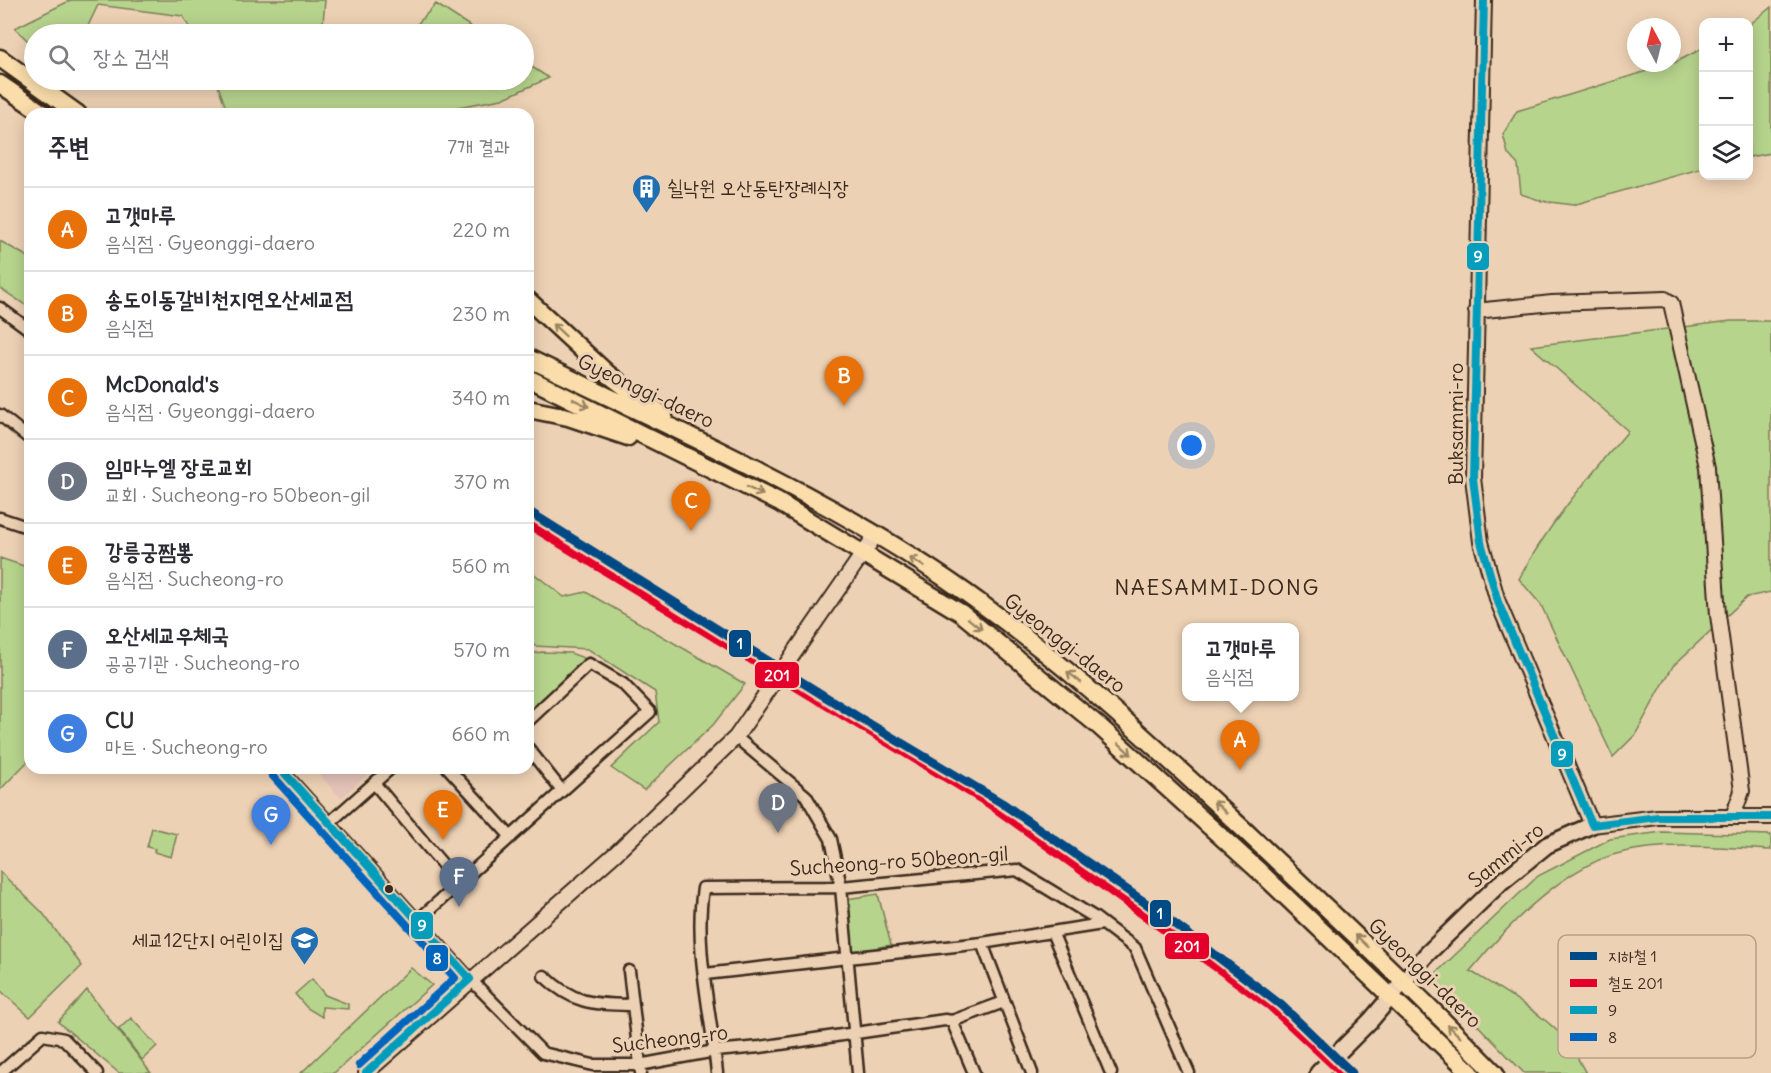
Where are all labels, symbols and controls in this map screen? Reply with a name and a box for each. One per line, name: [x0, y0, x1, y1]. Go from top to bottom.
north arrow: [1627, 18, 1681, 72]
map controls: [1699, 18, 1753, 180]
button: +: [1699, 18, 1753, 72]
search box: [24, 24, 534, 90]
icon: search: [45, 41, 78, 74]
text: 장소 검색: [93, 43, 169, 71]
button: −: [1699, 72, 1753, 126]
button: layers: [1699, 126, 1753, 180]
text: 주변: [48, 130, 90, 163]
text: 7개 결과: [447, 134, 510, 159]
building icon: 쉴낙원 오산동탄장례식장: [630, 172, 662, 214]
place label: 쉴낙원 오산동탄장례식장: [667, 175, 849, 200]
text: 고갯마루: [105, 201, 176, 229]
text: A: [61, 217, 74, 242]
text: 220 m: [453, 217, 510, 242]
text: 음식점 · Gyeonggi-daero: [105, 230, 315, 255]
line badge: 9: [1466, 242, 1490, 271]
text: 9: [1473, 246, 1483, 266]
text: 송도이동갈비천지연오산세교점: [105, 285, 353, 313]
text: B: [61, 301, 74, 326]
text: 230 m: [452, 301, 510, 326]
text: 음식점: [105, 314, 153, 339]
one-way arrow: [552, 323, 567, 337]
street label: Gyeonggi-daero: [574, 348, 718, 433]
pin: B: [824, 356, 864, 406]
street label: Buksammi-ro: [1443, 363, 1468, 485]
text: McDonald's: [105, 370, 219, 398]
text: C: [61, 385, 74, 410]
text: 340 m: [452, 385, 510, 410]
text: 음식점 · Gyeonggi-daero: [105, 398, 315, 423]
one-way arrow: [571, 398, 589, 410]
your location: [1177, 431, 1206, 460]
text: 임마누엘 장로교회: [105, 453, 252, 481]
text: D: [60, 469, 75, 494]
text: 370 m: [453, 469, 510, 494]
text: 교회 · Sucheong-ro 50beon-gil: [105, 482, 370, 507]
pin: C: [672, 482, 710, 531]
one-way arrow: [746, 485, 764, 497]
text: 강릉궁짬뽕: [105, 537, 194, 565]
text: E: [62, 553, 73, 578]
text: 560 m: [452, 553, 510, 578]
one-way arrow: [909, 556, 926, 568]
text: 음식점 · Sucheong-ro: [105, 566, 284, 591]
district label: NAESAMMI-DONG: [1114, 573, 1320, 601]
street label: Gyeonggi-daero: [999, 587, 1131, 698]
one-way arrow: [967, 618, 983, 631]
text: 오산세교우체국: [105, 621, 229, 649]
popup: [1182, 623, 1299, 701]
line badge: 1: [728, 629, 752, 658]
text: 1: [737, 633, 743, 653]
text: 고갯마루: [1205, 634, 1276, 662]
text: F: [62, 637, 73, 662]
text: 570 m: [453, 637, 510, 662]
text: 공공기관 · Sucheong-ro: [105, 650, 300, 675]
line badge: 201: [754, 661, 800, 689]
text: 음식점: [1205, 663, 1253, 688]
text: 201: [764, 665, 790, 685]
one-way arrow: [1067, 671, 1083, 684]
text: CU: [105, 706, 135, 734]
pin: A: [1220, 720, 1260, 770]
text: G: [60, 721, 75, 746]
text: 660 m: [451, 721, 510, 746]
text: 마트 · Sucheong-ro: [105, 734, 268, 759]
line badge: 9: [1550, 740, 1574, 768]
one-way arrow: [1117, 742, 1132, 756]
text: 9: [1557, 744, 1567, 764]
pin: D: [758, 784, 798, 833]
pin: E: [424, 790, 462, 840]
pin: G: [252, 796, 290, 845]
one-way arrow: [1212, 800, 1227, 814]
street label: Sammi-ro: [1463, 817, 1548, 893]
street label: Sucheong-ro 50beon-gil: [789, 840, 1009, 881]
pin: F: [440, 858, 478, 907]
unlabelled marker: [383, 883, 395, 895]
line badge: 1: [1149, 899, 1172, 928]
text: 1: [1157, 903, 1163, 923]
line badge: 9: [410, 911, 434, 940]
street label: Gyeonggi-daero: [1363, 912, 1487, 1033]
text: 9: [417, 915, 427, 935]
school or university icon: 세교12단지 어린이집: [289, 924, 321, 966]
place label: 세교12단지 어린이집: [132, 927, 284, 952]
line badge: 201: [1164, 932, 1210, 960]
one-way arrow: [1354, 933, 1369, 948]
legend: [1558, 935, 1756, 1058]
text: 201: [1174, 936, 1200, 956]
line badge: 8: [425, 944, 449, 972]
text: 지하철 1: [1608, 946, 1657, 966]
text: 8: [432, 948, 442, 968]
text: 철도 201: [1608, 973, 1663, 993]
text: 9: [1608, 1000, 1617, 1020]
street label: Sucheong-ro: [611, 1019, 729, 1058]
one-way arrow: [1447, 1024, 1462, 1039]
text: 8: [1608, 1027, 1617, 1047]

